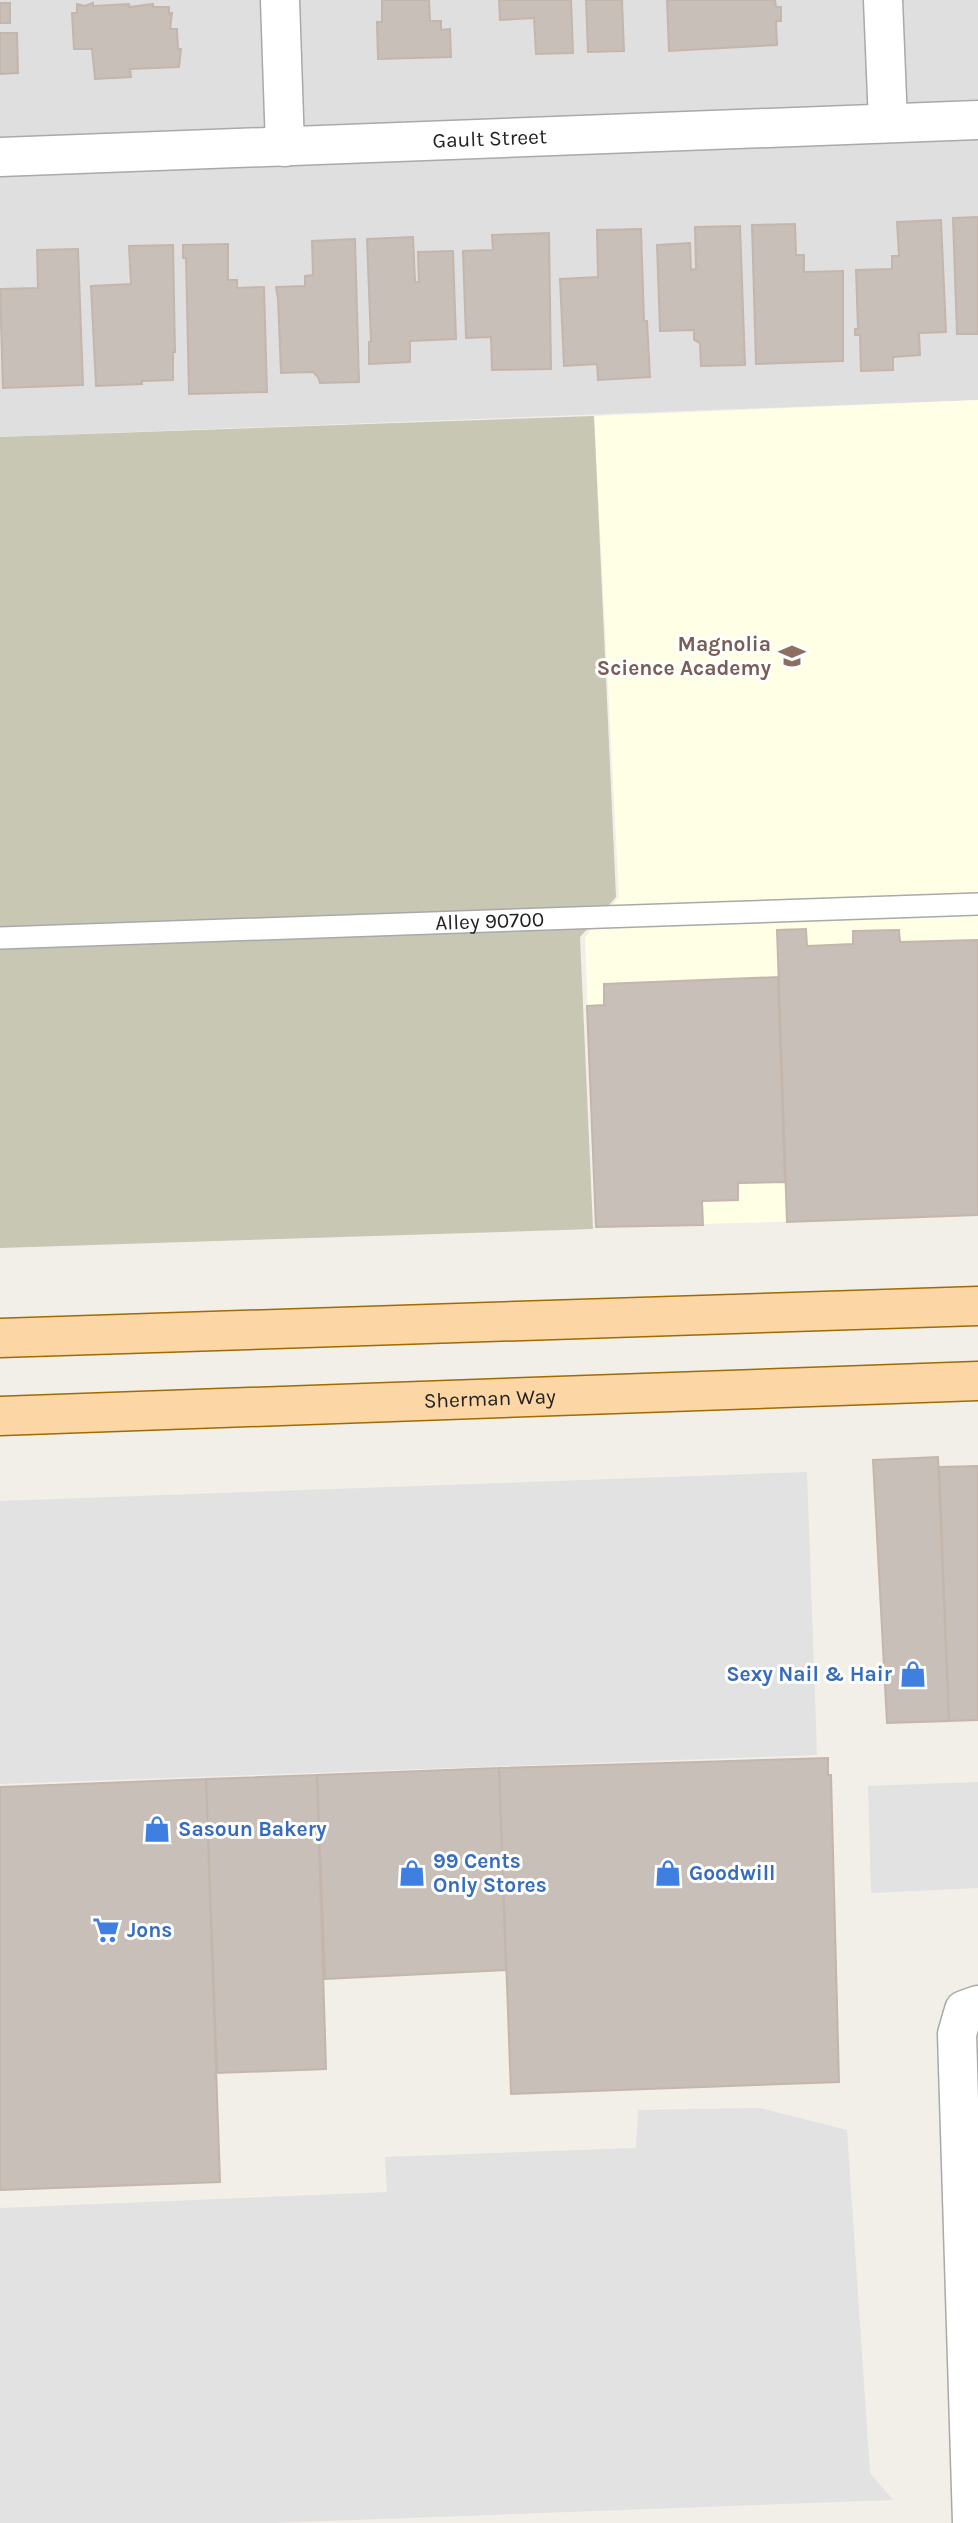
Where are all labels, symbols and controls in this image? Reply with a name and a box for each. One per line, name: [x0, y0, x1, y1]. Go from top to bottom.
street label: Gault Street: [432, 124, 547, 153]
place label: Magnolia Science Academy: [597, 632, 771, 680]
school or university icon: Magnolia Science Academy: [777, 641, 807, 671]
street label: Alley 90700: [435, 907, 545, 935]
street label: Sherman Way: [423, 1384, 556, 1413]
shop icon: Sexy Nail & Hair: [898, 1659, 928, 1689]
place label: Sexy Nail & Hair: [726, 1662, 893, 1686]
shop icon: Sasoun Bakery: [142, 1814, 172, 1844]
place label: Sasoun Bakery: [178, 1817, 327, 1841]
place label: 99 Cents Only Stores: [433, 1849, 547, 1897]
shop icon: 99 Cents Only Stores: [397, 1858, 427, 1888]
shop icon: Goodwill: [653, 1858, 683, 1888]
place label: Goodwill: [689, 1861, 775, 1885]
supermarket icon: Jons: [91, 1915, 121, 1945]
place label: Jons: [127, 1918, 172, 1942]

